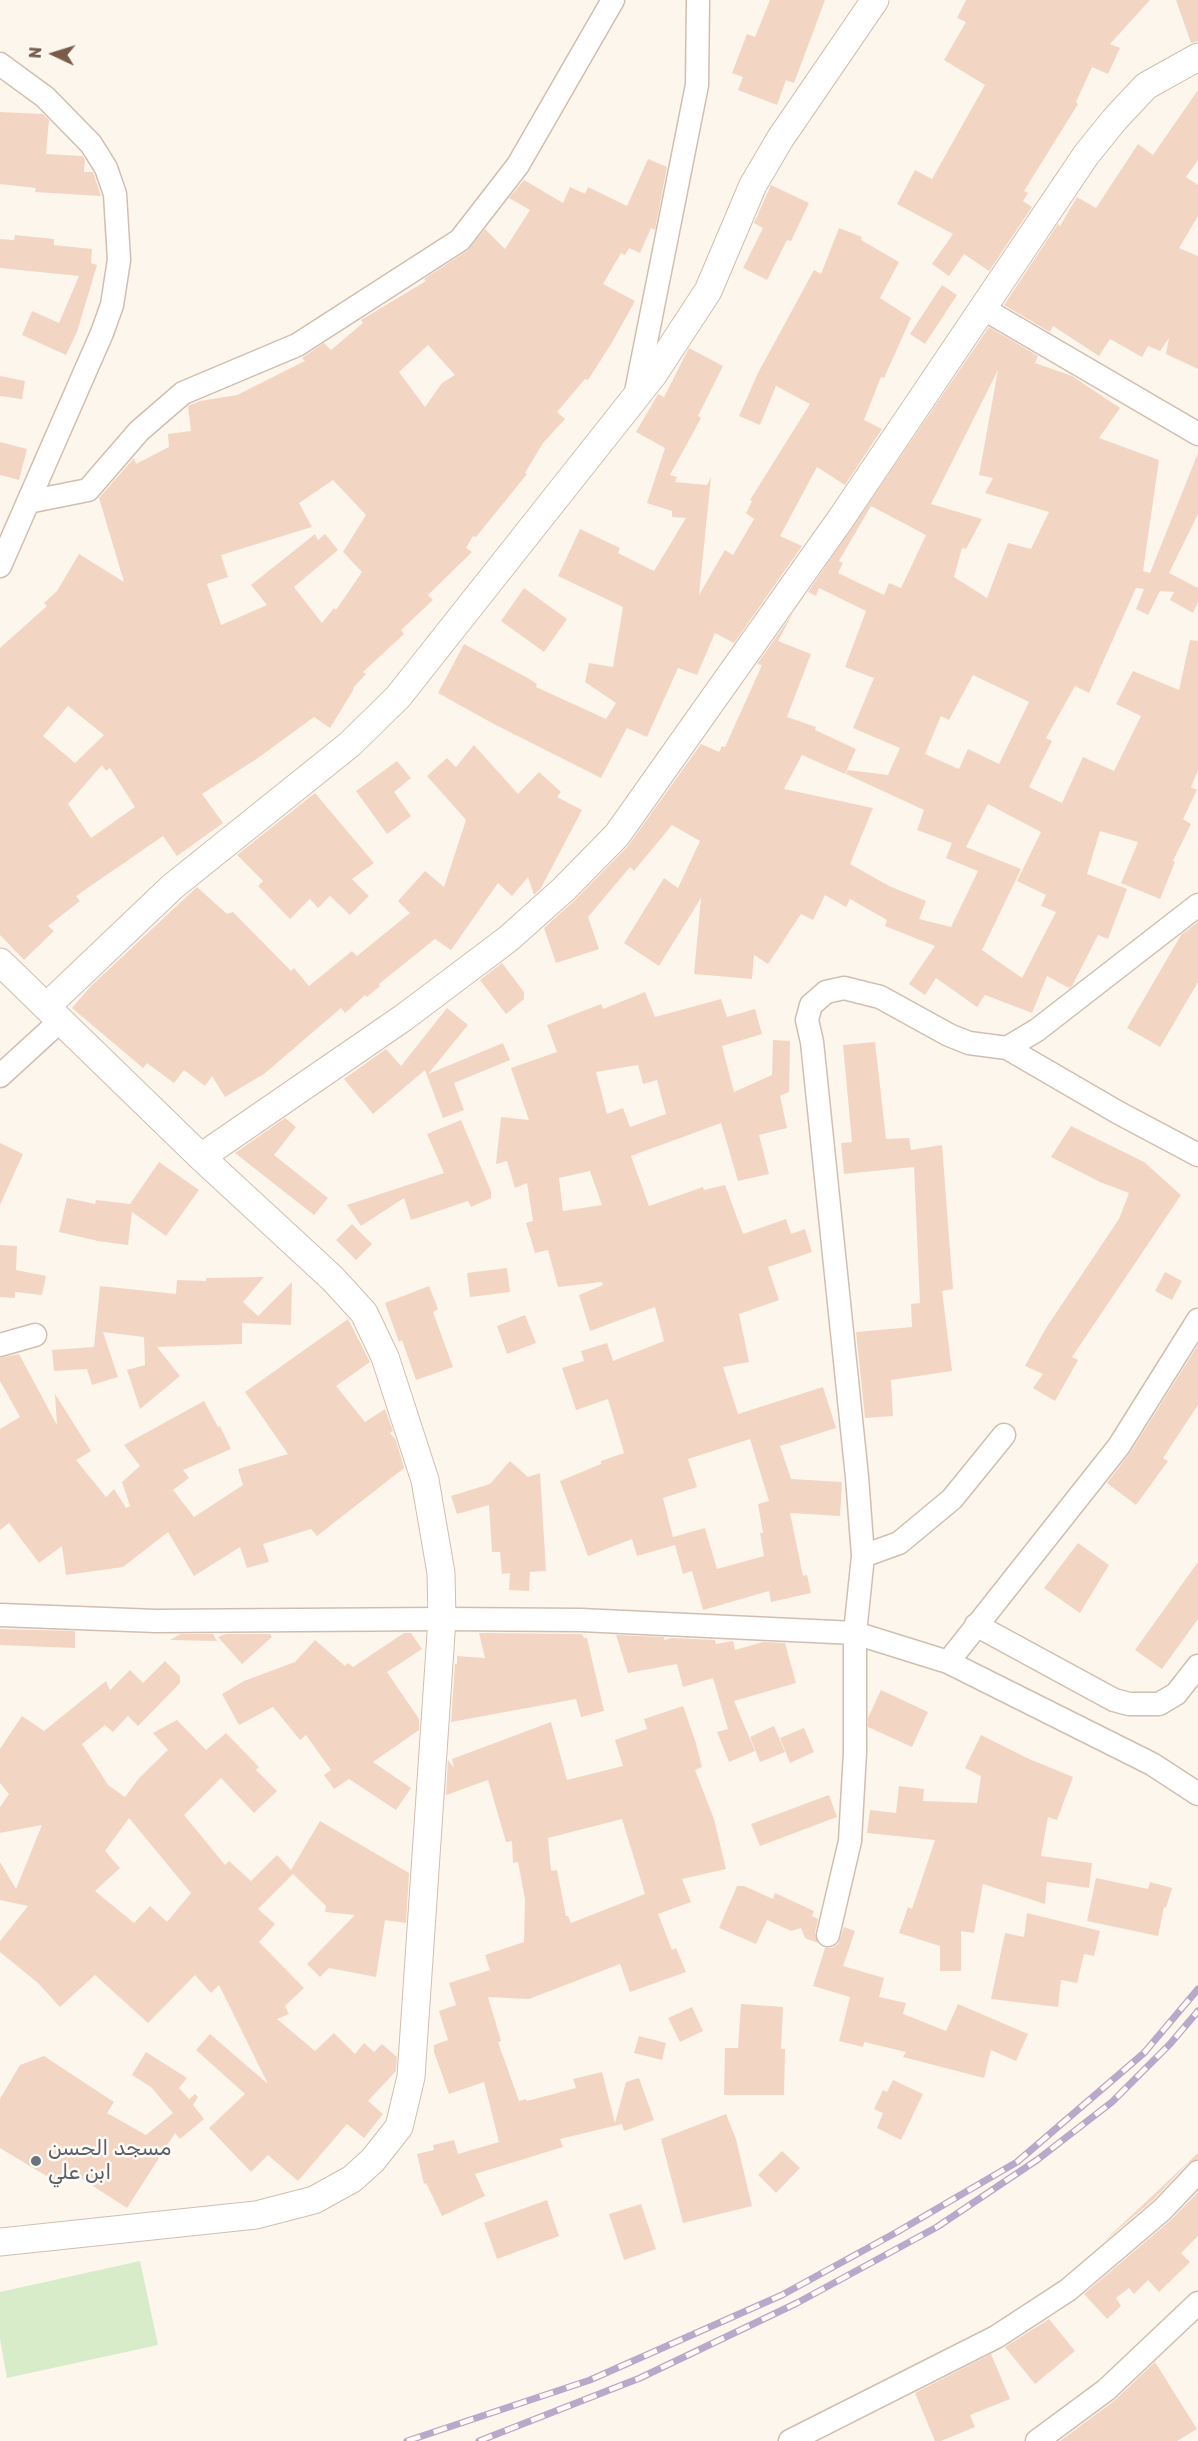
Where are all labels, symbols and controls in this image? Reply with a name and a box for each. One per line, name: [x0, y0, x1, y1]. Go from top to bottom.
north arrow: [24, 24, 84, 84]
text: N: [26, 46, 45, 59]
place label: مسجد الحسن ابن علي: [48, 2136, 171, 2186]
marker: مسجد الحسن ابن علي: [29, 2154, 43, 2168]

